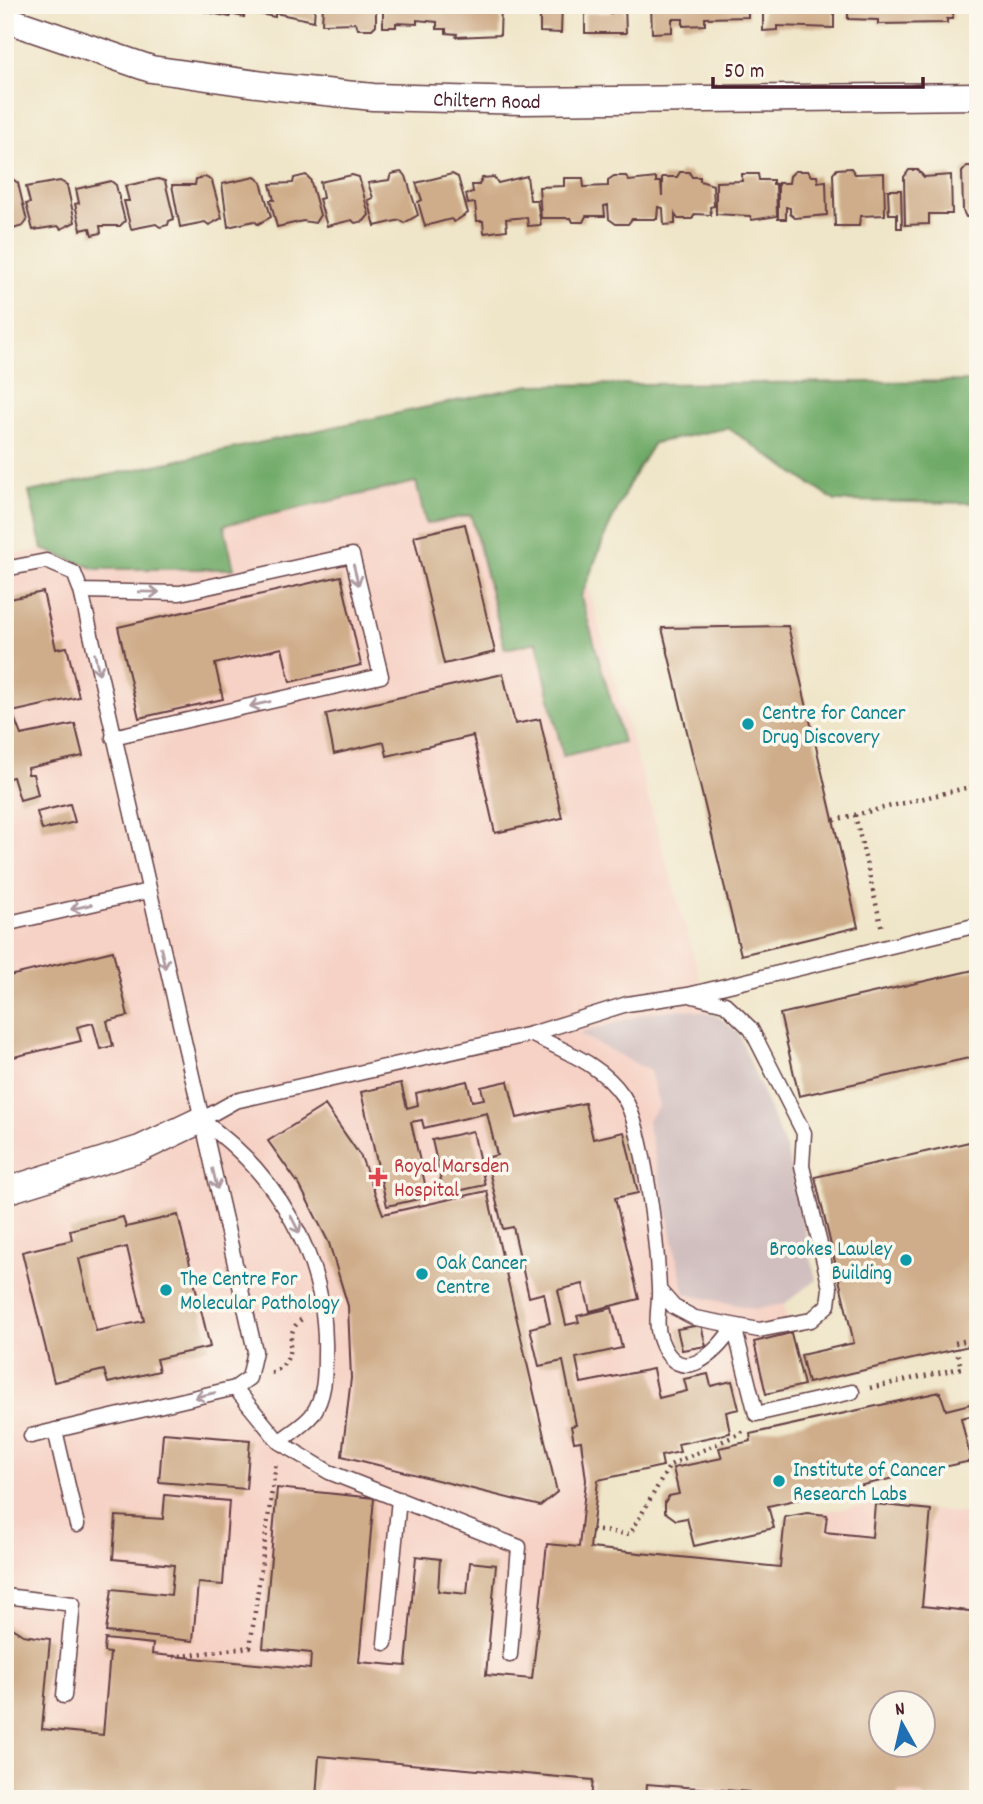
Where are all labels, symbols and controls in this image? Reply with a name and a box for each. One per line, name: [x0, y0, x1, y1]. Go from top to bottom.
scale bar: [713, 46, 923, 90]
text: 50 m: [724, 58, 764, 88]
street label: Chiltern Road: [433, 87, 541, 119]
one-way arrow: [350, 563, 364, 586]
one-way arrow: [137, 586, 160, 599]
one-way arrow: [91, 652, 104, 675]
one-way arrow: [249, 697, 272, 711]
place label: Centre for Cancer Drug Discovery: [762, 700, 906, 754]
marker: Centre for Cancer Drug Discovery: [740, 716, 756, 732]
one-way arrow: [70, 901, 93, 914]
one-way arrow: [157, 946, 171, 969]
place label: Royal Marsden Hospital: [394, 1153, 509, 1207]
marker: Royal Marsden Hospital: [368, 1167, 388, 1187]
one-way arrow: [209, 1168, 222, 1190]
one-way arrow: [289, 1213, 303, 1233]
place label: Brookes Lawley Building: [769, 1236, 892, 1290]
place label: Oak Cancer Centre: [436, 1250, 527, 1304]
marker: Brookes Lawley Building: [898, 1252, 914, 1268]
place label: The Centre For Molecular Pathology: [180, 1266, 339, 1320]
marker: Oak Cancer Centre: [414, 1266, 430, 1282]
marker: The Centre For Molecular Pathology: [158, 1282, 174, 1298]
one-way arrow: [194, 1389, 217, 1402]
place label: Institute of Cancer Research Labs: [793, 1457, 945, 1511]
marker: Institute of Cancer Research Labs: [771, 1473, 787, 1489]
north arrow: [867, 1688, 937, 1758]
text: N: [894, 1697, 907, 1725]

